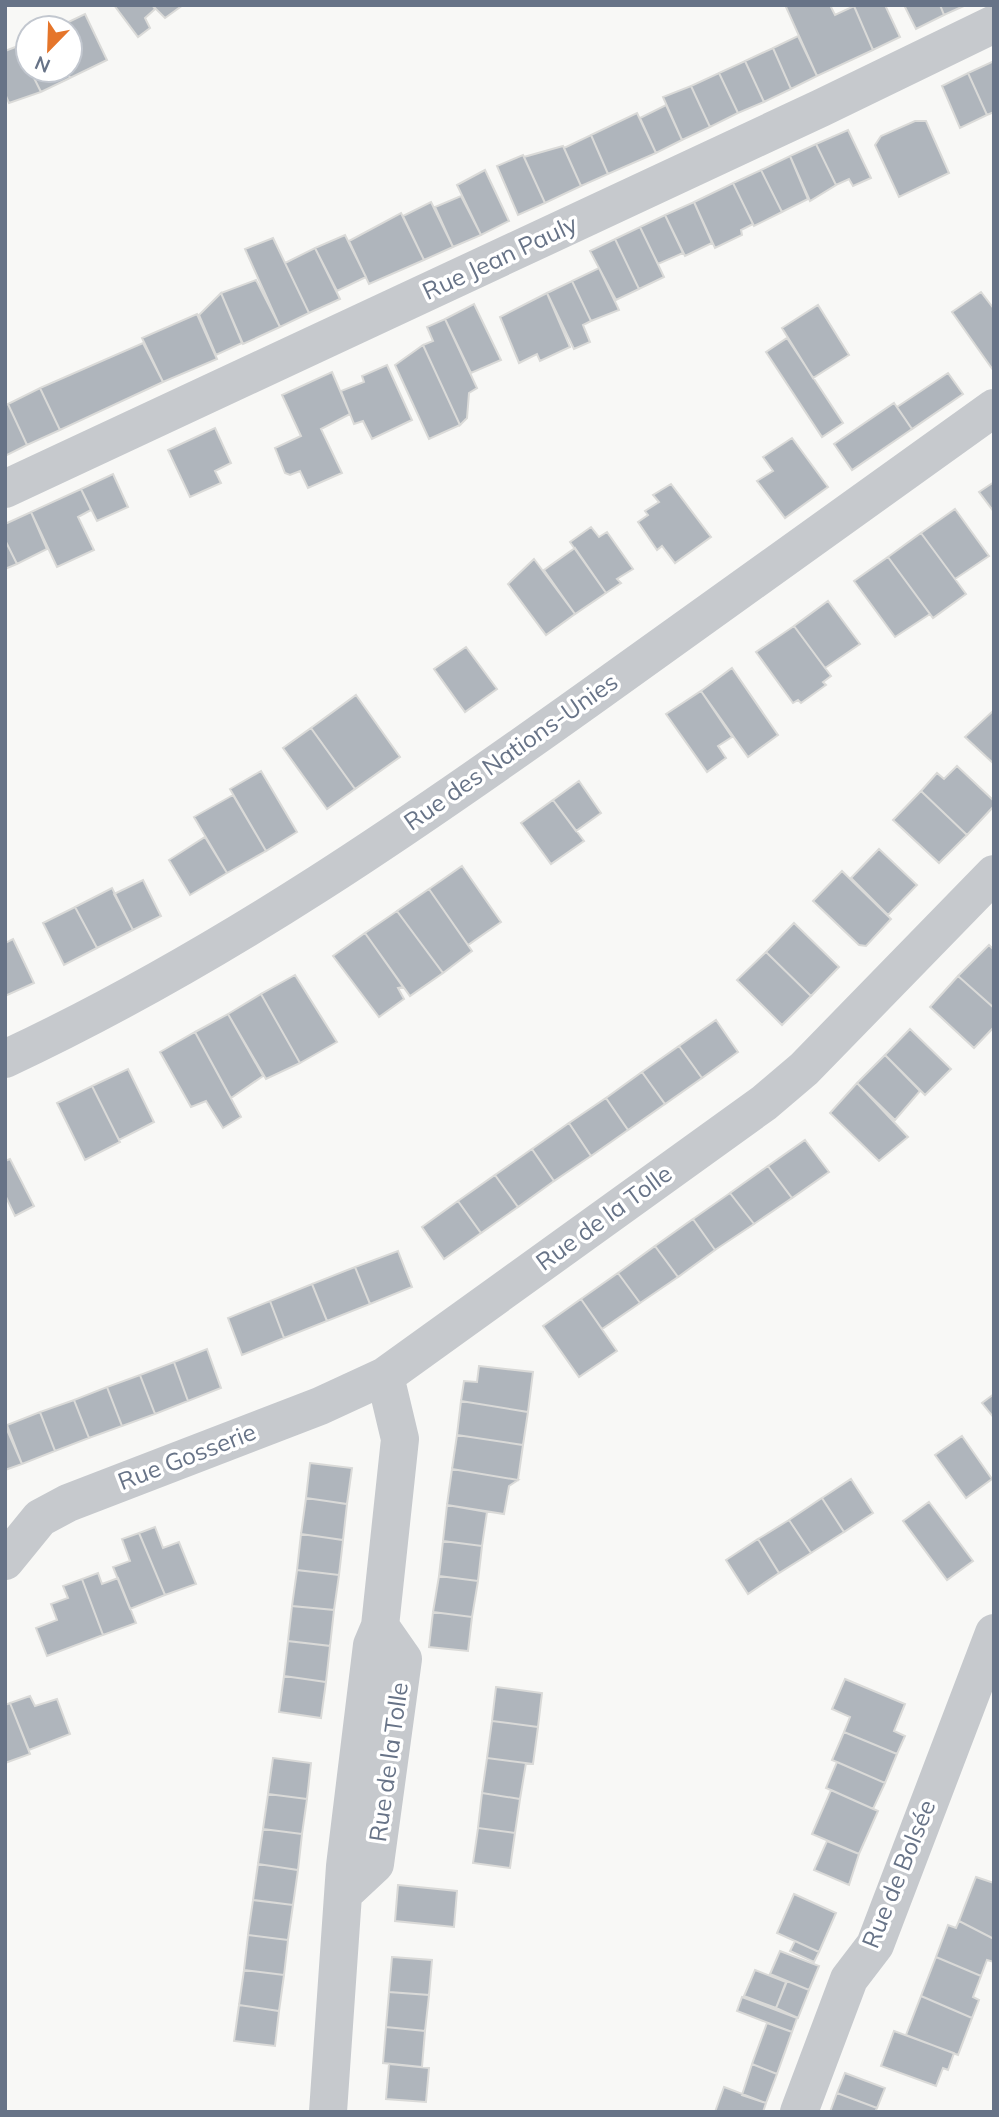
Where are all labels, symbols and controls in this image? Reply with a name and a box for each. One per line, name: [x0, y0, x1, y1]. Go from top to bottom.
north arrow: [14, 14, 84, 84]
text: N: [31, 51, 54, 78]
street label: Rue Jean Pauly: [417, 208, 582, 306]
street label: Rue des Nations-Unies: [398, 666, 623, 836]
street label: Rue de la Tolle: [530, 1158, 677, 1277]
street label: Rue Gosserie: [113, 1416, 260, 1496]
street label: Rue de la Tolle: [362, 1680, 414, 1844]
street label: Rue de Bolsée: [855, 1795, 941, 1952]

